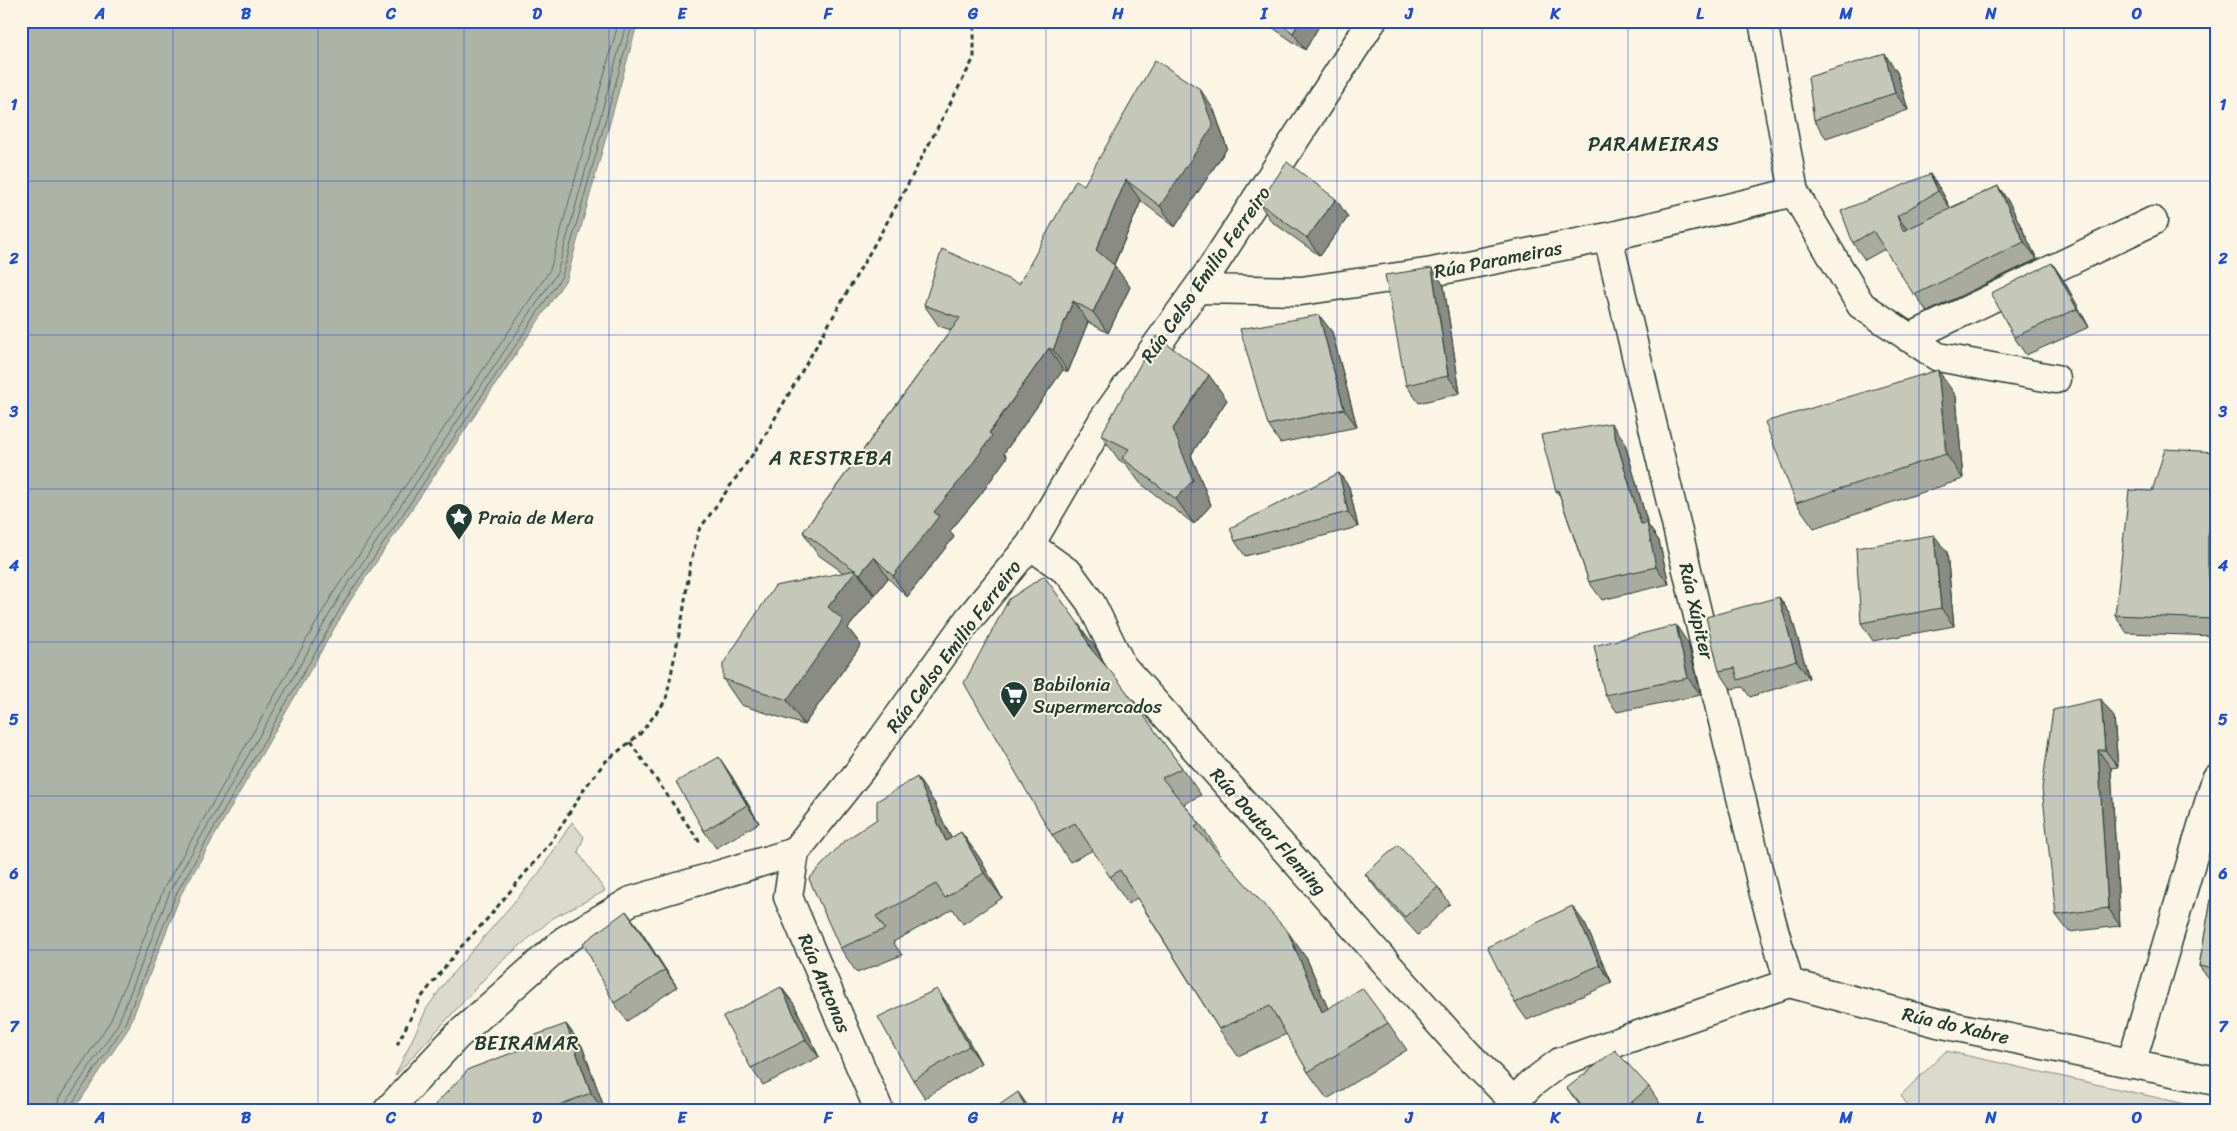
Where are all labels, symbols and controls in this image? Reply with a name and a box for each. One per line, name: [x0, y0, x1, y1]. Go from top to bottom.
text: A: [94, 0, 105, 28]
text: B: [241, 0, 252, 28]
text: C: [385, 0, 397, 28]
text: D: [532, 0, 542, 28]
text: E: [678, 0, 688, 28]
text: F: [823, 0, 834, 28]
text: G: [967, 0, 979, 28]
text: H: [1111, 0, 1124, 28]
text: I: [1260, 0, 1269, 28]
text: J: [1404, 0, 1414, 28]
text: K: [1549, 0, 1561, 28]
text: L: [1696, 0, 1704, 28]
text: M: [1838, 0, 1853, 28]
text: N: [1984, 0, 1997, 28]
text: O: [2131, 0, 2143, 28]
text: 1: [11, 90, 18, 119]
text: 1: [2220, 90, 2227, 119]
district label: PARAMEIRAS: [1588, 127, 1720, 162]
street label: Rúa Celso Emilio Ferreiro: [1132, 179, 1279, 370]
street label: Rúa Parameiras: [1431, 231, 1565, 288]
text: 2: [8, 244, 19, 273]
text: 2: [2217, 244, 2228, 273]
text: 3: [9, 397, 19, 426]
text: 3: [2218, 397, 2228, 426]
district label: A RESTREBA: [768, 441, 893, 476]
place label: Praia de Mera: [478, 501, 594, 534]
place icon: Praia de Mera: [444, 502, 474, 541]
text: 4: [8, 551, 19, 580]
text: 4: [2217, 551, 2228, 580]
street label: Rúa Celso Emilio Ferreiro: [877, 552, 1030, 740]
street label: Rúa Xúpiter: [1669, 560, 1724, 664]
place label: Babilonia Supermercados: [1033, 668, 1162, 723]
supermarket icon: Babilonia Supermercados: [999, 680, 1029, 719]
text: 5: [9, 705, 19, 734]
text: 5: [2218, 705, 2228, 734]
street label: Rúa Doutor Fleming: [1202, 760, 1336, 903]
text: 6: [8, 859, 19, 888]
text: 6: [2217, 859, 2228, 888]
street label: Rúa Antonas: [789, 928, 860, 1038]
street label: Rúa do Xabre: [1899, 997, 2013, 1054]
text: 7: [9, 1012, 20, 1041]
text: 7: [2218, 1012, 2229, 1041]
district label: BEIRAMAR: [474, 1026, 580, 1061]
text: A: [94, 1103, 105, 1131]
text: B: [241, 1103, 252, 1131]
text: C: [385, 1103, 397, 1131]
text: D: [532, 1103, 542, 1131]
text: E: [678, 1103, 688, 1131]
text: F: [823, 1103, 834, 1131]
text: G: [967, 1103, 979, 1131]
text: H: [1111, 1103, 1124, 1131]
text: I: [1260, 1103, 1269, 1131]
text: J: [1404, 1103, 1414, 1131]
text: K: [1549, 1103, 1561, 1131]
text: L: [1696, 1103, 1704, 1131]
text: M: [1838, 1103, 1853, 1131]
text: N: [1984, 1103, 1997, 1131]
text: O: [2131, 1103, 2143, 1131]

